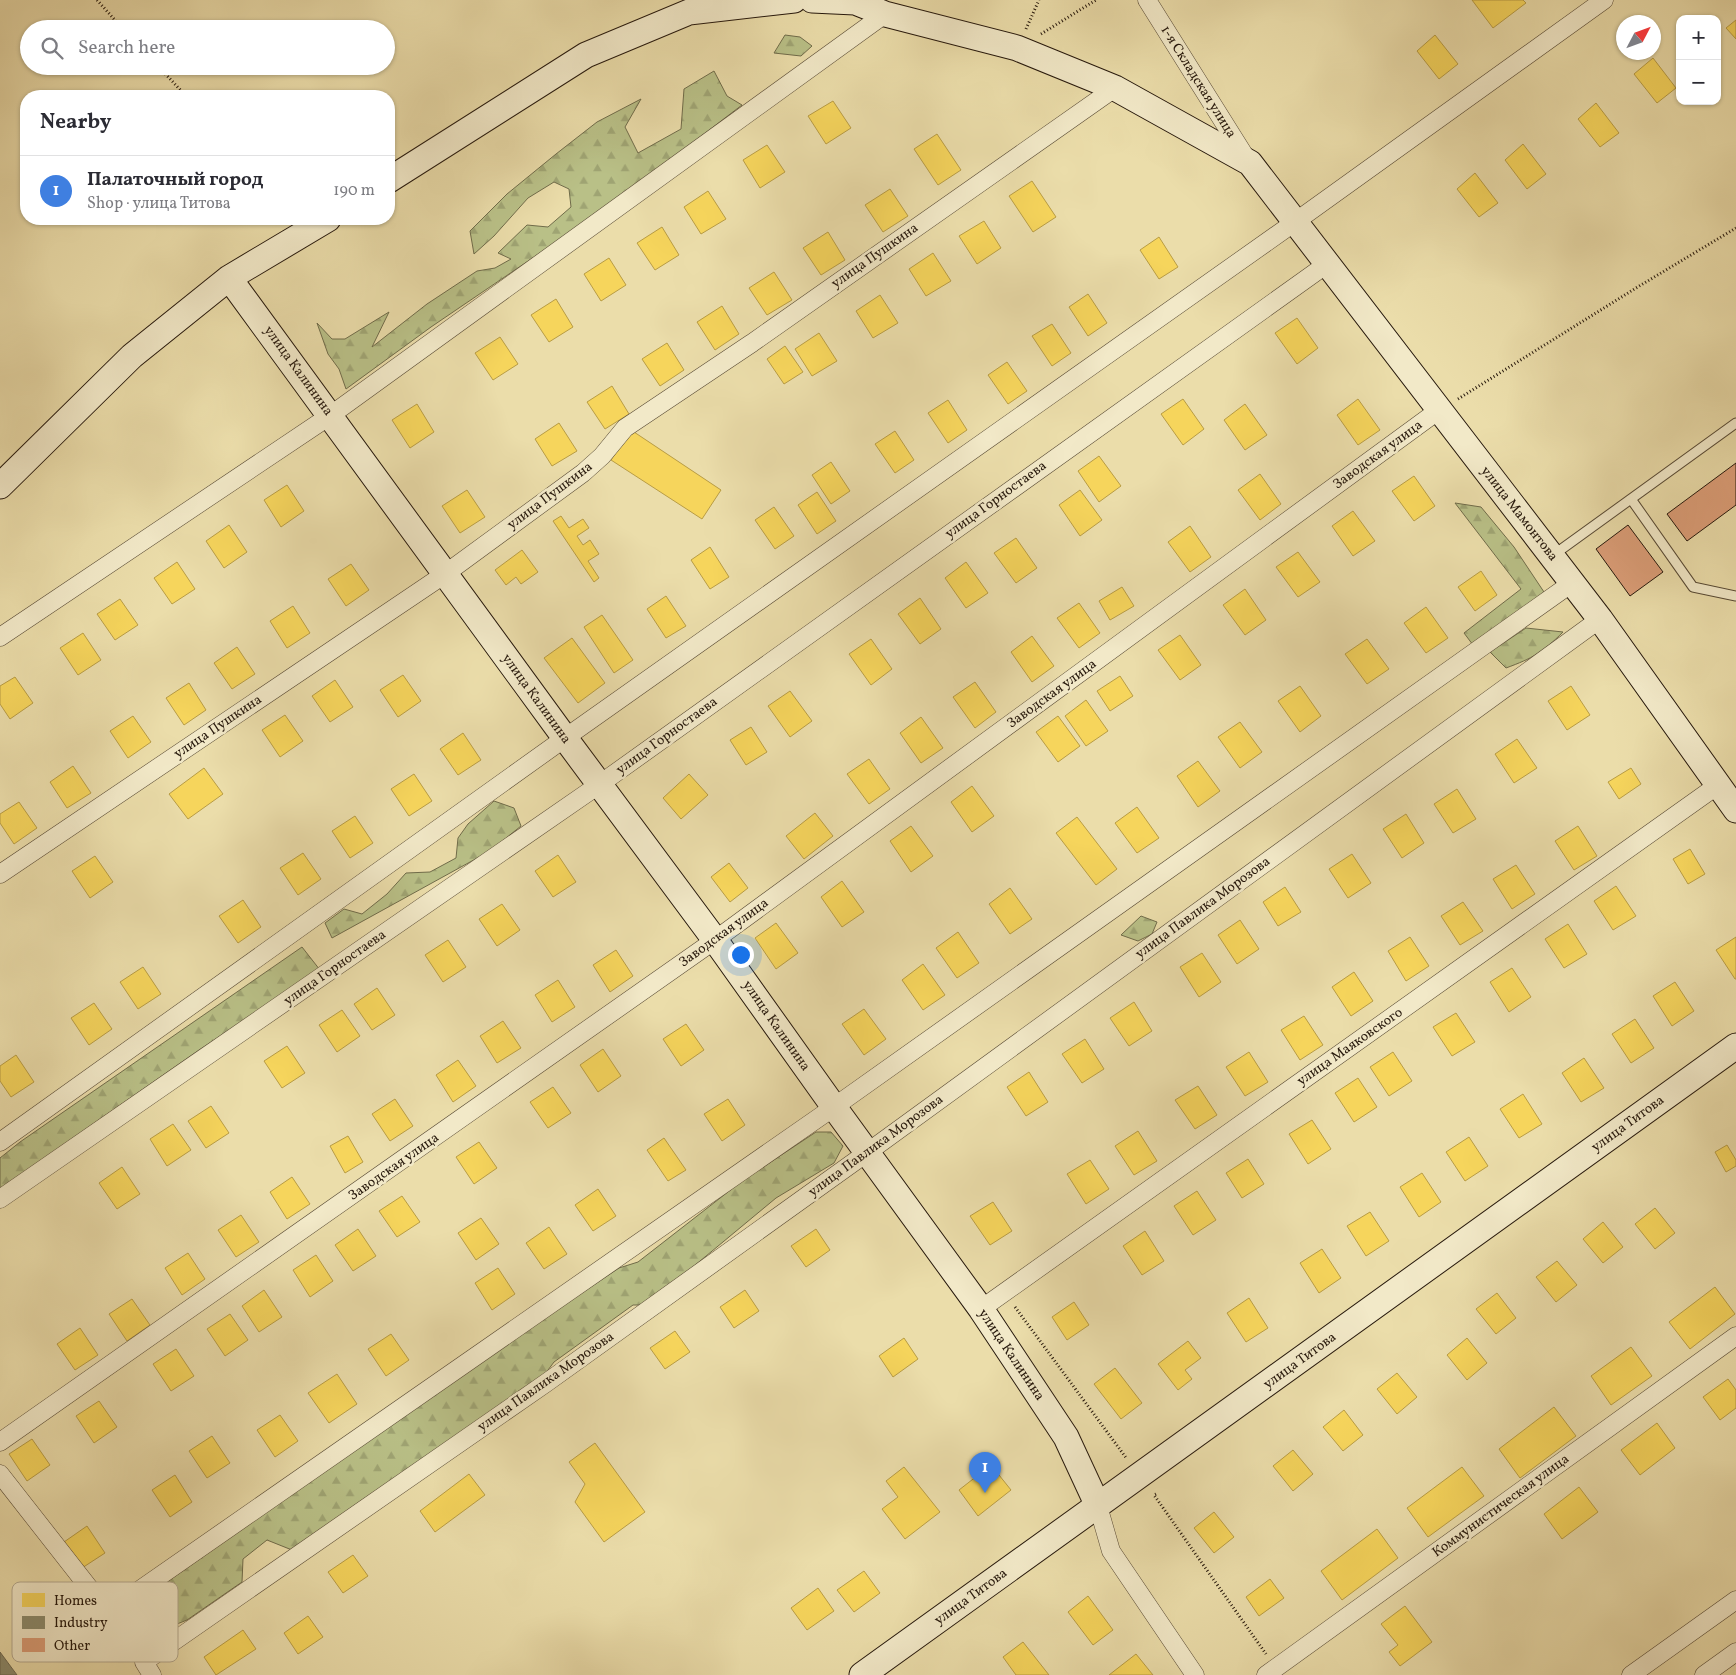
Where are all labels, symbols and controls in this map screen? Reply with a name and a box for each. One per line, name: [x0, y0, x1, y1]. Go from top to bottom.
north arrow: [1616, 15, 1661, 60]
map controls: [1676, 15, 1721, 105]
button: +: [1676, 15, 1721, 60]
search box: [20, 20, 395, 75]
street label: 1-я Складская улица: [1156, 22, 1240, 142]
icon: search: [38, 34, 66, 62]
text: Search here: [78, 35, 175, 61]
button: −: [1676, 60, 1721, 105]
text: Nearby: [40, 108, 111, 137]
text: Палаточный город: [87, 167, 264, 193]
text: 1: [53, 180, 59, 202]
text: 190 m: [333, 180, 375, 202]
text: Shop · улица Титова: [87, 193, 231, 215]
street label: улица Пушкина: [828, 219, 922, 293]
street label: улица Калинина: [259, 322, 337, 420]
street label: Заводская улица: [1329, 416, 1427, 494]
street label: улица Горностаева: [941, 457, 1051, 543]
street label: улица Пушкина: [503, 458, 597, 534]
street label: улица Мамонтова: [1476, 463, 1562, 565]
street label: улица Калинина: [497, 650, 575, 748]
street label: Заводская улица: [1003, 655, 1101, 733]
street label: улица Пушкина: [170, 690, 266, 764]
street label: улица Горностаева: [612, 693, 722, 779]
street label: улица Павлика Морозова: [1132, 852, 1274, 964]
street label: Заводская улица: [675, 894, 773, 972]
street label: улица Горностаева: [280, 925, 390, 1011]
your location: [728, 942, 754, 968]
street label: улица Калинина: [738, 977, 814, 1075]
street label: улица Маяковского: [1293, 1003, 1407, 1091]
street label: улица Павлика Морозова: [805, 1090, 947, 1202]
street label: улица Титова: [1588, 1091, 1668, 1157]
street label: Заводская улица: [345, 1129, 443, 1205]
street label: улица Калинина: [973, 1305, 1049, 1405]
street label: улица Павлика Морозова: [474, 1327, 618, 1436]
street label: улица Титова: [1260, 1328, 1340, 1394]
street label: Коммунистическая улица: [1429, 1450, 1573, 1562]
pin: 1: [969, 1452, 1001, 1493]
street label: улица Титова: [931, 1564, 1011, 1630]
legend: [12, 1582, 178, 1662]
text: Homes: [54, 1592, 97, 1611]
text: Industry: [54, 1614, 108, 1633]
text: Other: [54, 1637, 90, 1656]

